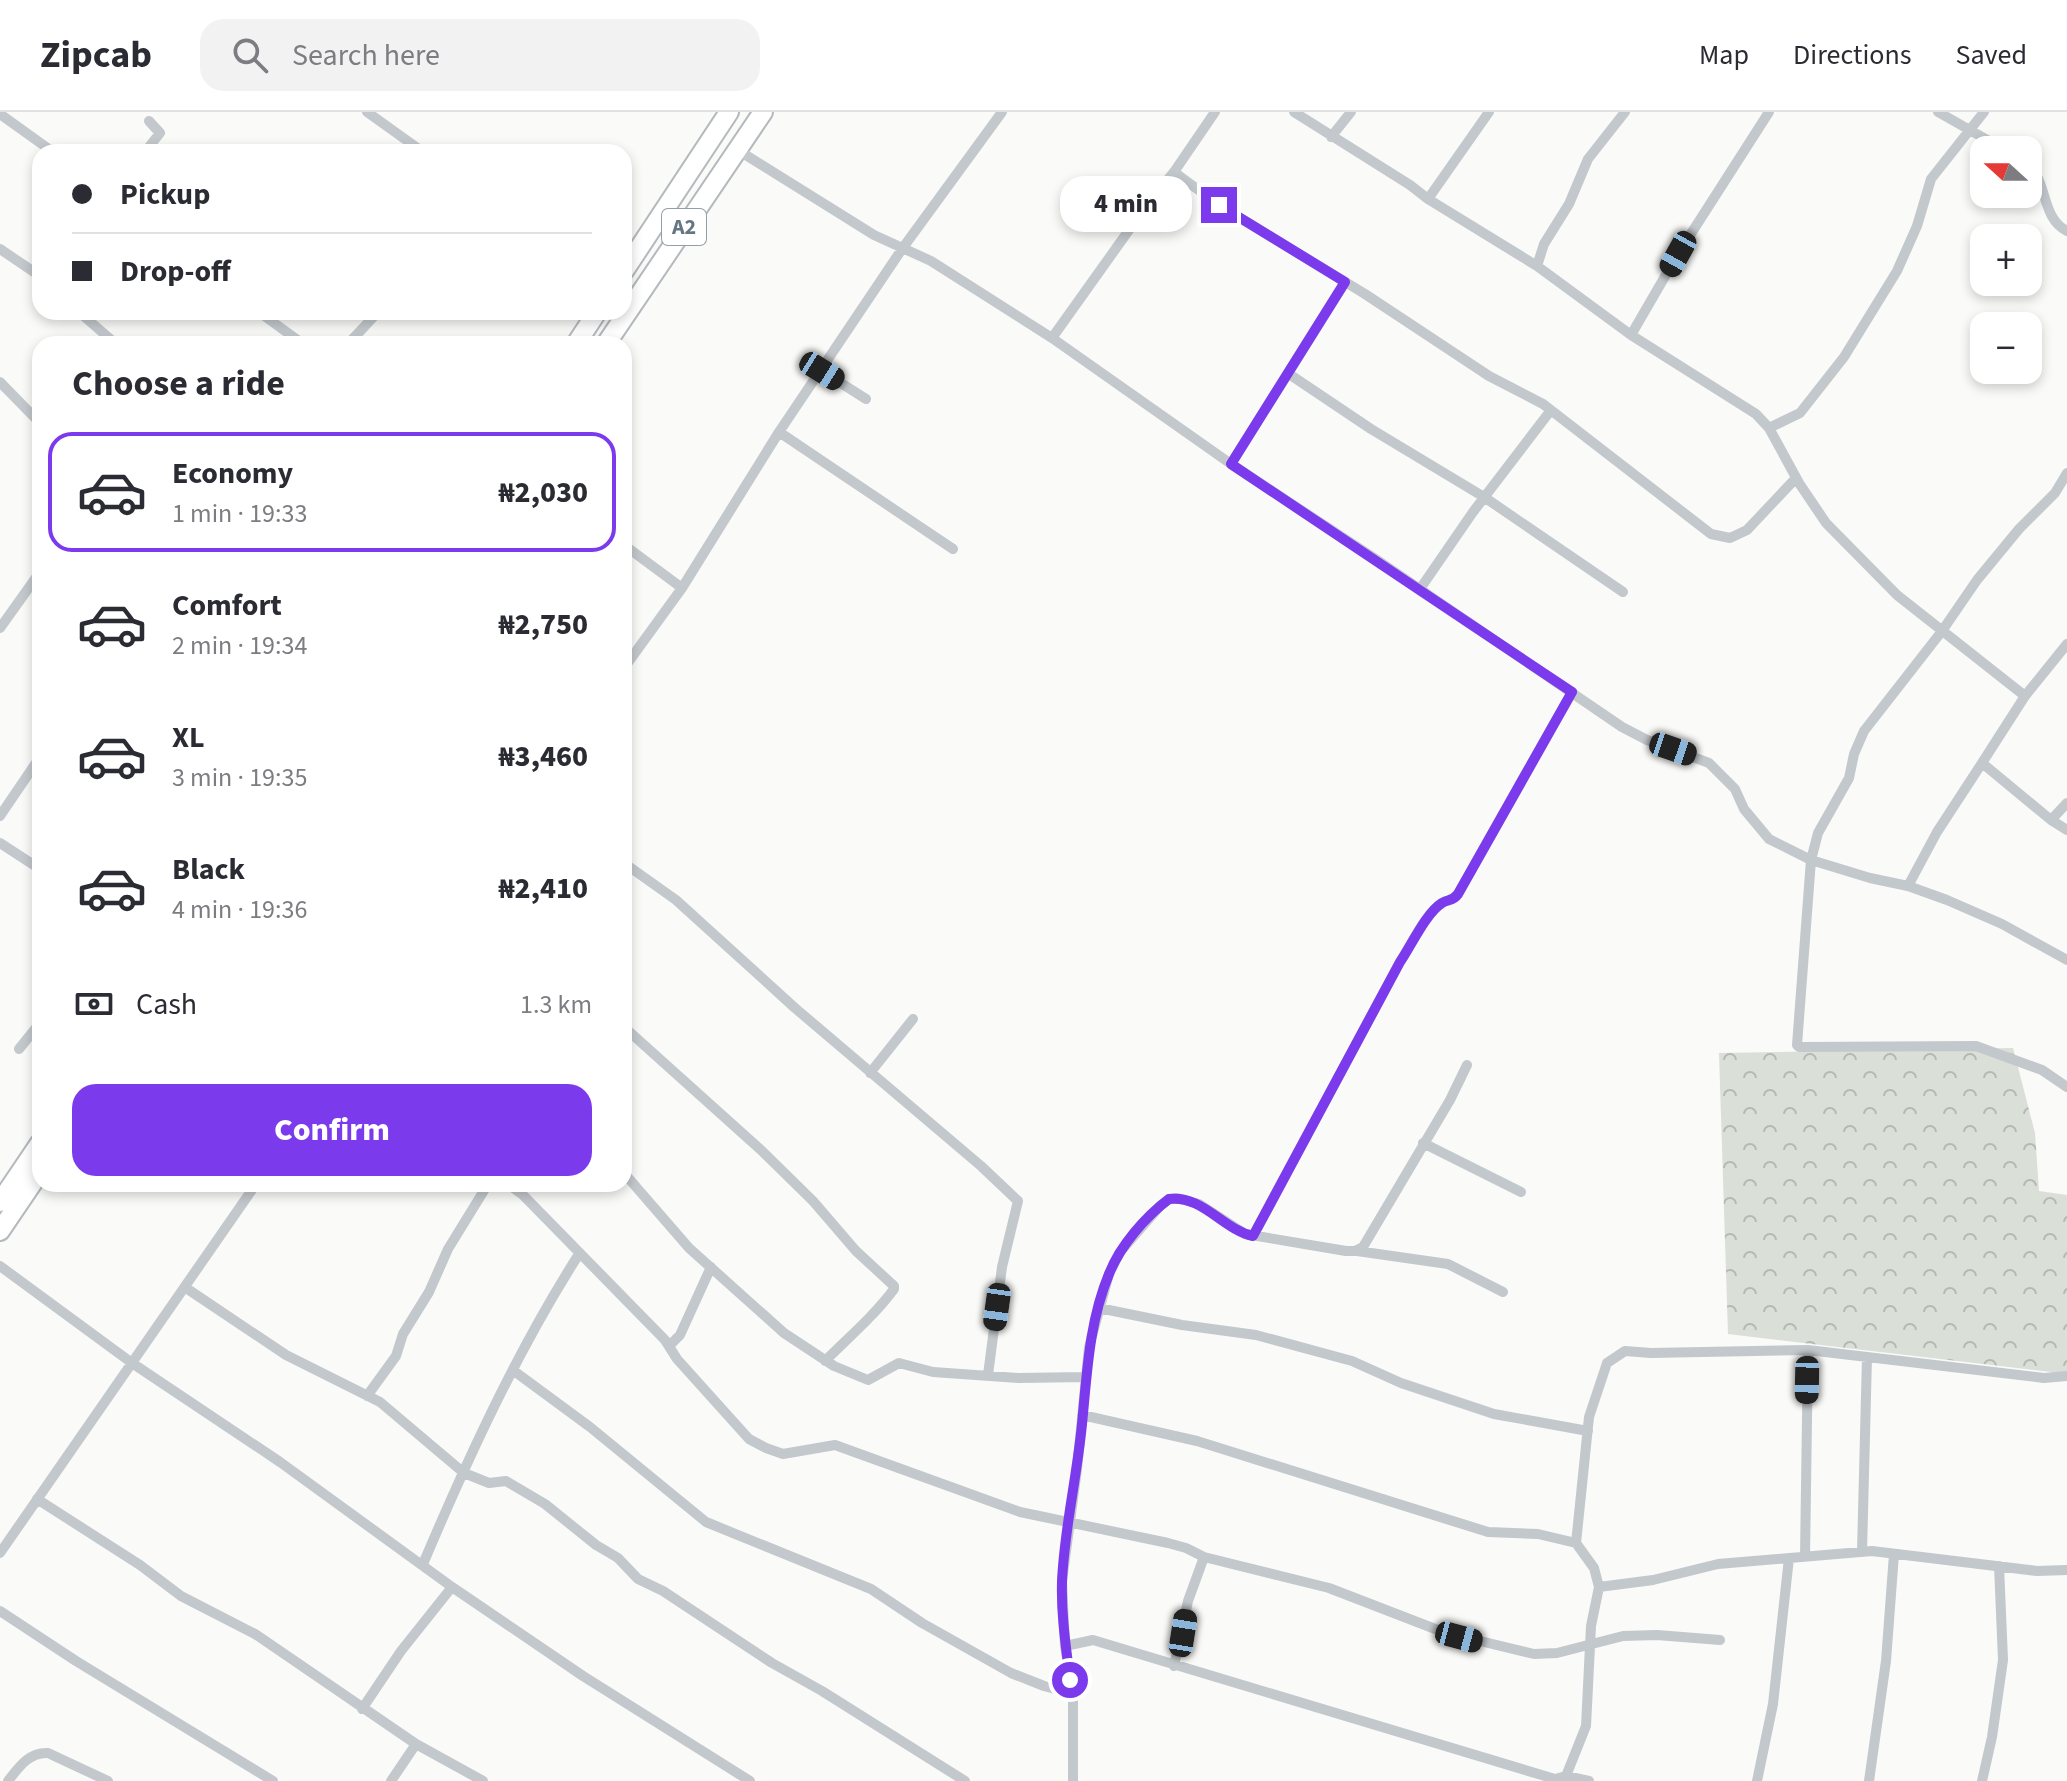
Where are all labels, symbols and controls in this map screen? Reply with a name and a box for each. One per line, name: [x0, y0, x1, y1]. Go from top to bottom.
search box: [200, 19, 760, 91]
text: Zipcab: [40, 28, 152, 82]
icon: search: [228, 33, 272, 77]
text: Search here: [292, 34, 440, 77]
text: Map: [1699, 35, 1749, 75]
text: Directions: [1793, 35, 1912, 75]
text: Saved: [1956, 35, 2027, 75]
north arrow: [1970, 136, 2042, 208]
map controls: [1970, 136, 2042, 384]
text: Pickup: [120, 173, 210, 216]
callout: 4 min: [1059, 177, 1191, 233]
text: 4 min: [1094, 185, 1158, 222]
route end: [1201, 187, 1237, 223]
road number: A2: [662, 209, 706, 245]
button: +: [1970, 224, 2042, 296]
car: [1656, 227, 1700, 281]
text: Drop-off: [120, 250, 231, 293]
button: −: [1970, 312, 2042, 384]
car: [795, 348, 849, 394]
text: Choose a ride: [72, 358, 285, 409]
text: Economy: [172, 452, 293, 495]
icon: car: [76, 456, 148, 528]
text: ₦2,030: [499, 471, 588, 514]
text: 1 min · 19:33: [172, 495, 307, 532]
text: Comfort: [172, 584, 282, 627]
icon: car: [76, 588, 148, 660]
text: ₦2,750: [499, 603, 588, 646]
text: 2 min · 19:34: [172, 627, 307, 664]
text: XL: [172, 716, 205, 759]
icon: car: [76, 720, 148, 792]
car: [1646, 730, 1700, 768]
text: ₦3,460: [499, 735, 588, 778]
text: 3 min · 19:35: [172, 759, 307, 796]
text: Black: [172, 848, 245, 891]
icon: car: [76, 852, 148, 924]
text: ₦2,410: [499, 867, 588, 910]
text: 4 min · 19:36: [172, 891, 307, 928]
icon: cash: [72, 982, 116, 1026]
text: Cash: [136, 983, 197, 1026]
text: 1.3 km: [520, 986, 592, 1023]
button: Confirm: [72, 1084, 592, 1176]
car: [982, 1282, 1012, 1332]
car: [1795, 1356, 1819, 1404]
car: [1167, 1607, 1199, 1659]
car: [1433, 1619, 1485, 1655]
route start: [1052, 1662, 1088, 1698]

